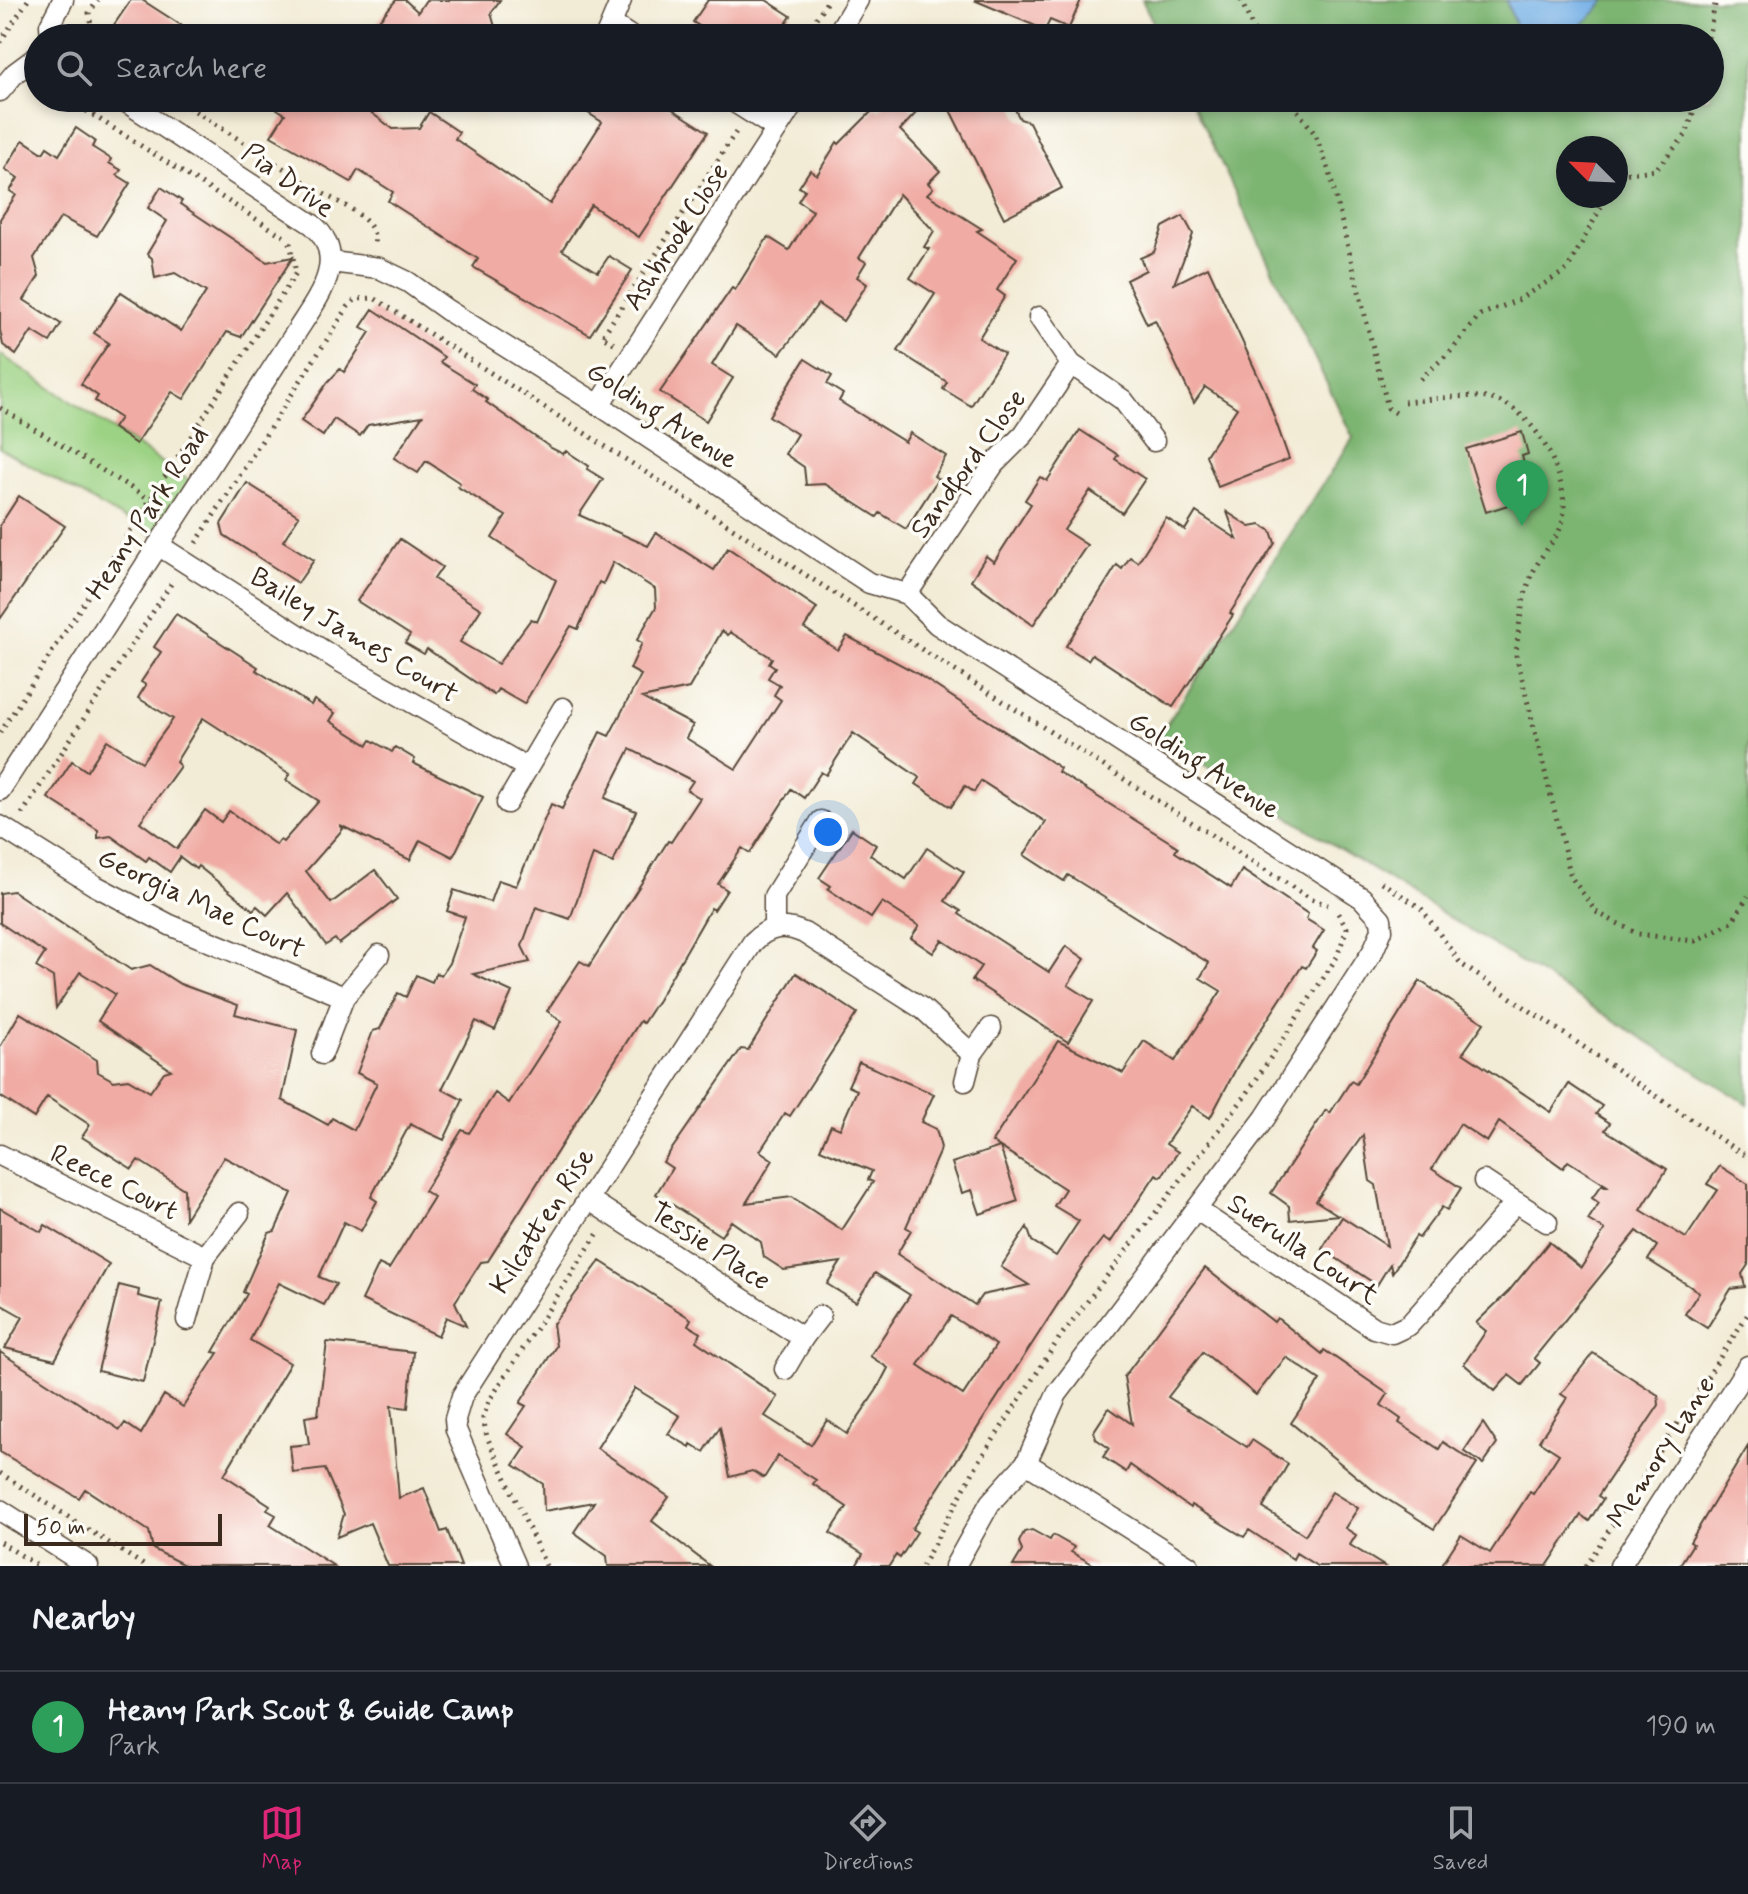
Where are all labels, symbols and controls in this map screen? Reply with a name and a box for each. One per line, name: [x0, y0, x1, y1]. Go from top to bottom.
search box: [24, 24, 1724, 112]
icon: search: [52, 46, 96, 90]
text: Search here: [116, 49, 267, 88]
street label: Pia Drive: [234, 135, 341, 227]
north arrow: [1556, 136, 1628, 208]
street label: Ashbrook Close: [616, 156, 739, 318]
street label: Golding Avenue: [577, 353, 745, 481]
street label: Sandford Close: [902, 382, 1037, 548]
street label: Heany Park Road: [78, 419, 218, 607]
pin: 1: [1496, 460, 1548, 526]
street label: Bailey James Court: [243, 559, 465, 713]
street label: Golding Avenue: [1119, 703, 1287, 831]
your location: [808, 812, 848, 852]
street label: Georgia Mae Court: [90, 840, 311, 970]
street label: Reece Court: [44, 1136, 184, 1230]
street label: Kilcatten Rise: [482, 1141, 604, 1302]
street label: Suerulla Court: [1220, 1186, 1386, 1315]
street label: Tessie Place: [642, 1194, 777, 1300]
street label: Memory Lane: [1599, 1369, 1725, 1535]
scale bar: [24, 1510, 222, 1546]
text: 50 m: [36, 1514, 85, 1542]
text: Nearby: [32, 1596, 136, 1641]
text: Heany Park Scout & Guide Camp: [108, 1691, 514, 1730]
text: 1: [52, 1710, 64, 1744]
text: 190 m: [1646, 1710, 1716, 1744]
text: Park: [108, 1730, 160, 1764]
tab: Map: [260, 1801, 304, 1877]
tab: Directions: [823, 1801, 913, 1877]
tab: Saved: [1433, 1801, 1488, 1877]

